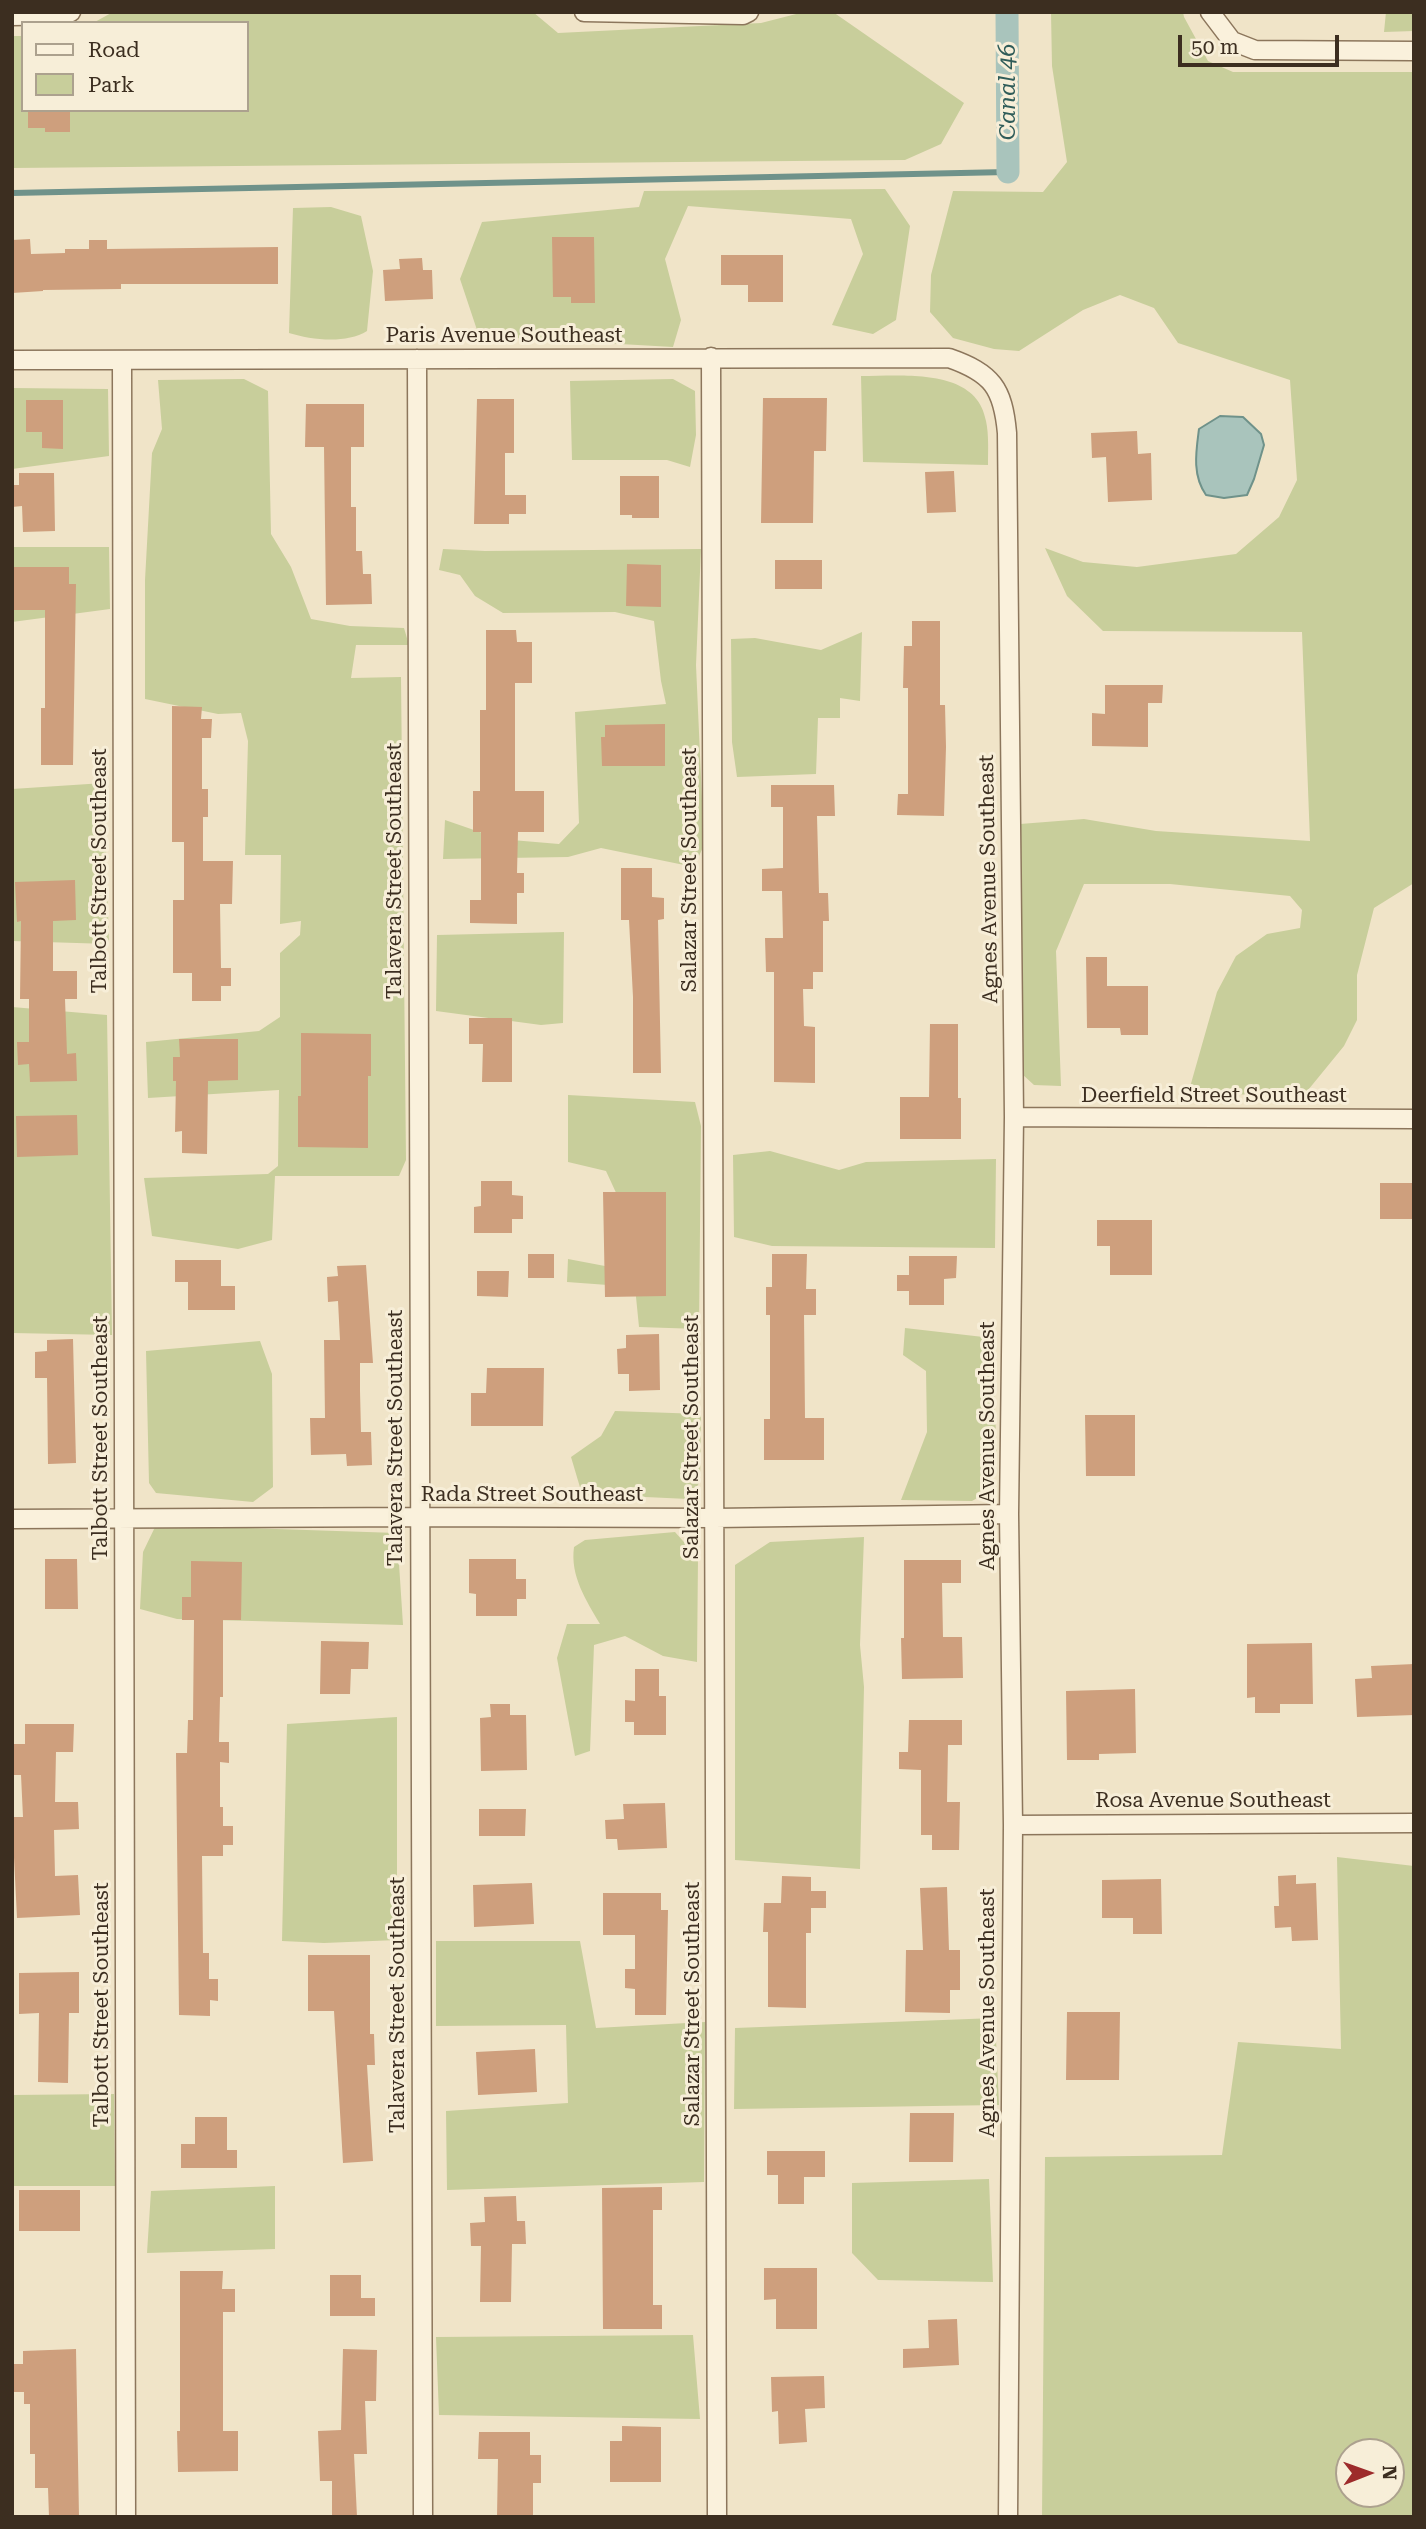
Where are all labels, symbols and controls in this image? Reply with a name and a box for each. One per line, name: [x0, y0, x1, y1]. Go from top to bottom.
legend: [21, 21, 248, 112]
scale bar: [1181, 21, 1342, 65]
text: 50 m: [1191, 35, 1239, 59]
text: Road: [88, 38, 140, 62]
water label: Canal 46: [994, 44, 1022, 140]
text: Park: [88, 73, 134, 97]
street label: Paris Avenue Southeast: [385, 323, 623, 349]
street label: Talavera Street Southeast: [382, 743, 408, 999]
street label: Talbott Street Southeast: [87, 748, 113, 994]
street label: Salazar Street Southeast: [677, 748, 703, 992]
street label: Agnes Avenue Southeast: [974, 754, 1004, 1004]
street label: Deerfield Street Southeast: [1081, 1083, 1347, 1109]
street label: Talavera Street Southeast: [383, 1310, 409, 1566]
street label: Talbott Street Southeast: [88, 1315, 114, 1561]
street label: Salazar Street Southeast: [679, 1315, 705, 1559]
street label: Agnes Avenue Southeast: [975, 1321, 1001, 1571]
street label: Rada Street Southeast: [421, 1482, 643, 1508]
street label: Rosa Avenue Southeast: [1095, 1788, 1331, 1814]
street label: Talavera Street Southeast: [385, 1877, 411, 2133]
street label: Talbott Street Southeast: [89, 1882, 115, 2128]
street label: Salazar Street Southeast: [680, 1882, 706, 2126]
street label: Agnes Avenue Southeast: [975, 1888, 1001, 2138]
north arrow: [1335, 2438, 1405, 2508]
text: N: [1378, 2465, 1401, 2480]

